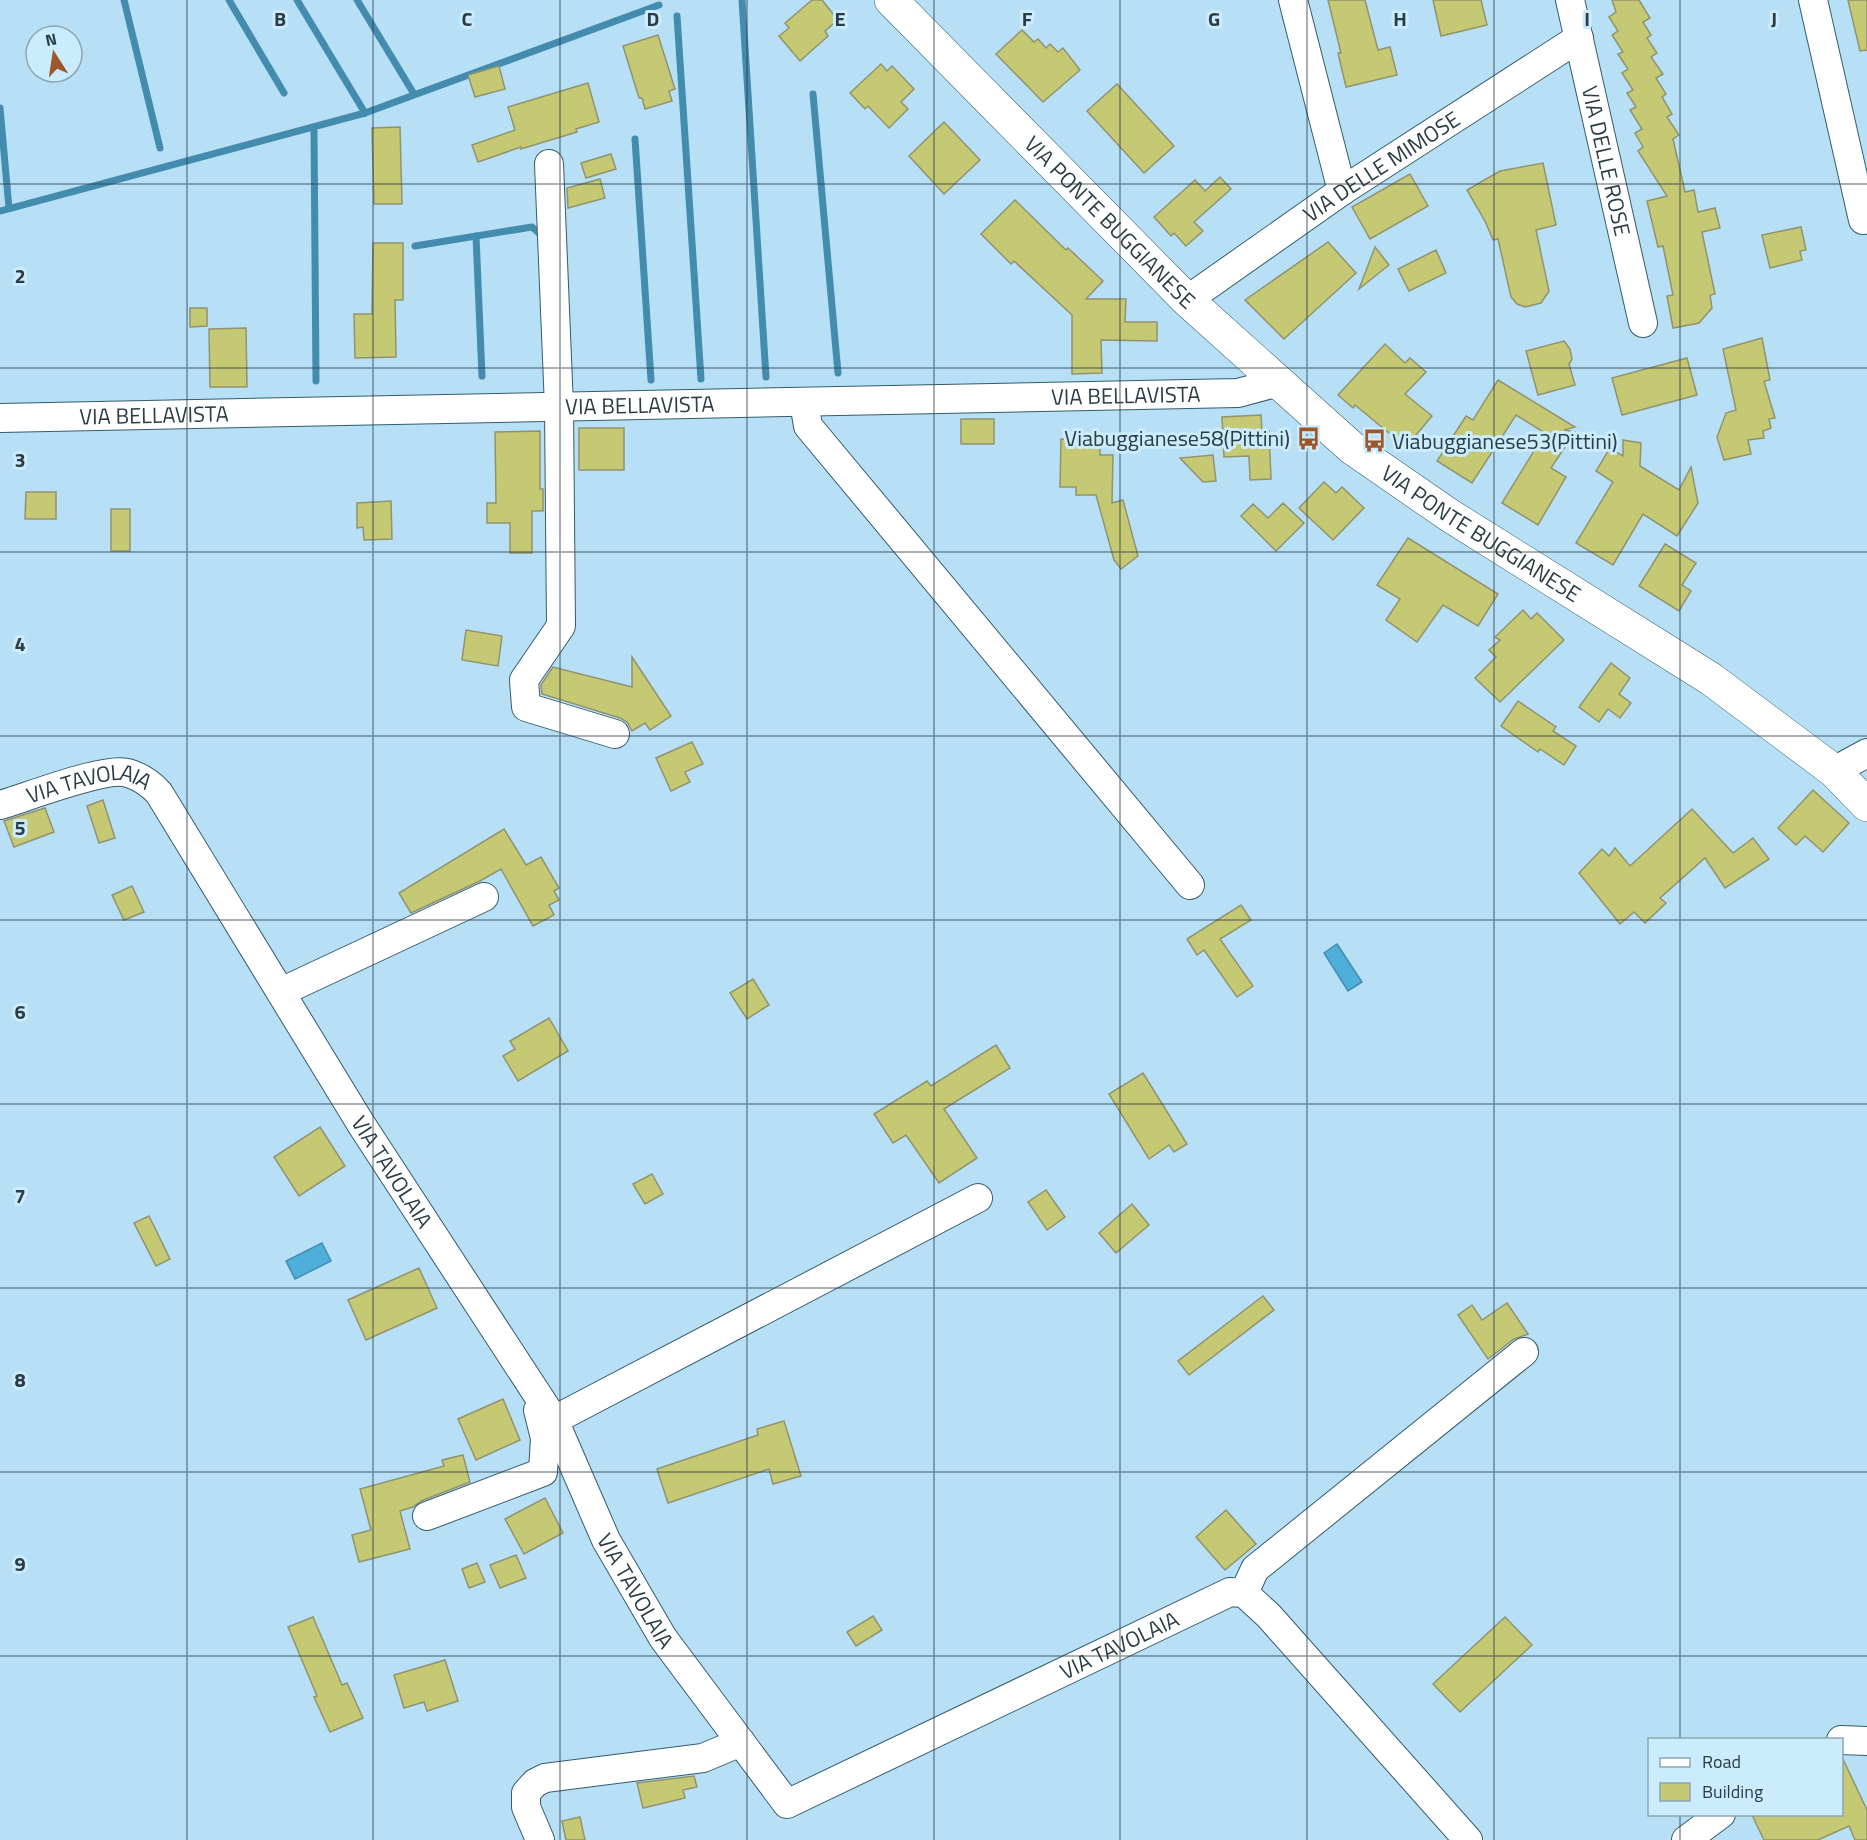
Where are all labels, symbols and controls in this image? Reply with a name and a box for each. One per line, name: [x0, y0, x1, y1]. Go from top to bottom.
text: B: [274, 3, 286, 34]
text: C: [462, 3, 473, 34]
text: D: [647, 3, 659, 34]
text: E: [834, 3, 846, 34]
text: F: [1022, 3, 1033, 34]
text: G: [1208, 3, 1220, 34]
text: H: [1393, 3, 1407, 34]
text: I: [1584, 3, 1590, 34]
text: J: [1771, 3, 1777, 34]
north arrow: [24, 24, 84, 84]
text: N: [43, 26, 59, 52]
street label: VIA DELLE ROSE: [1573, 83, 1640, 239]
street label: VIA DELLE MIMOSE: [1296, 102, 1467, 230]
street label: VIA PONTE BUGGIANESE: [1017, 128, 1203, 317]
text: 2: [14, 260, 26, 291]
street label: VIA BELLAVISTA: [1051, 377, 1201, 414]
street label: VIA BELLAVISTA: [565, 387, 715, 424]
street label: VIA BELLAVISTA: [79, 396, 229, 433]
place label: Viabuggianese58(Pittini): [1064, 421, 1290, 455]
place label: Viabuggianese53(Pittini): [1392, 424, 1618, 458]
bus stop icon: Viabuggianese58(Pittini): [1295, 425, 1321, 451]
bus stop icon: Viabuggianese53(Pittini): [1361, 428, 1387, 454]
text: 3: [14, 444, 26, 475]
street label: VIA PONTE BUGGIANESE: [1374, 456, 1588, 611]
text: 4: [14, 628, 26, 659]
street label: VIA TAVOLAIA: [22, 755, 159, 812]
text: 5: [14, 812, 26, 843]
text: 6: [14, 996, 26, 1027]
street label: VIA TAVOLAIA: [343, 1109, 441, 1235]
text: 7: [14, 1180, 26, 1211]
text: 8: [14, 1364, 26, 1395]
street label: VIA TAVOLAIA: [589, 1527, 682, 1656]
text: 9: [14, 1548, 26, 1579]
street label: VIA TAVOLAIA: [1054, 1602, 1185, 1688]
legend: [1648, 1738, 1843, 1816]
text: Road: [1702, 1748, 1741, 1775]
text: Building: [1702, 1778, 1763, 1805]

